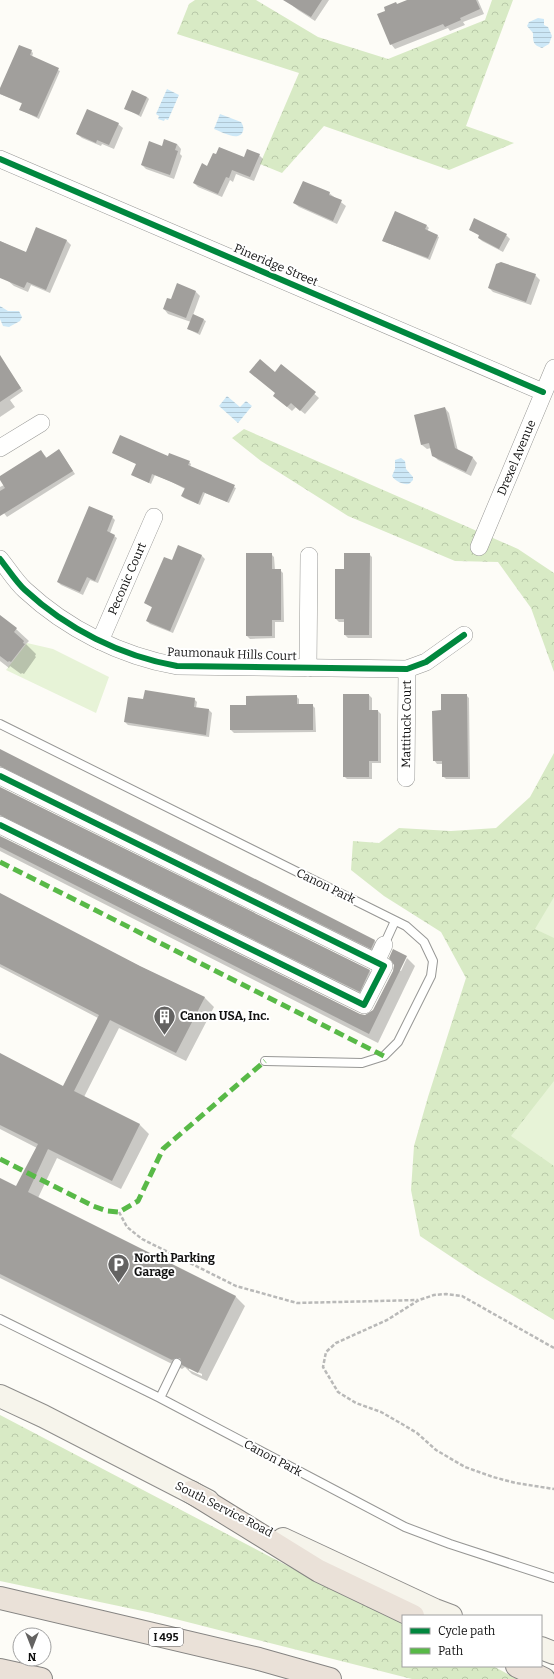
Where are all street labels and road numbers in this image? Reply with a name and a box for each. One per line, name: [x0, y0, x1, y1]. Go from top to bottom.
street label: Pineridge Street: [232, 241, 321, 289]
street label: Drexel Avenue: [494, 418, 539, 497]
street label: Peconic Court: [105, 540, 149, 617]
street label: Paumonauk Hills Court: [167, 645, 298, 663]
street label: Mattituck Court: [399, 679, 414, 768]
street label: Canon Park: [294, 866, 358, 906]
street label: Canon Park: [242, 1437, 305, 1479]
street label: South Service Road: [173, 1478, 275, 1540]
road number: I 495: [149, 1628, 183, 1646]

